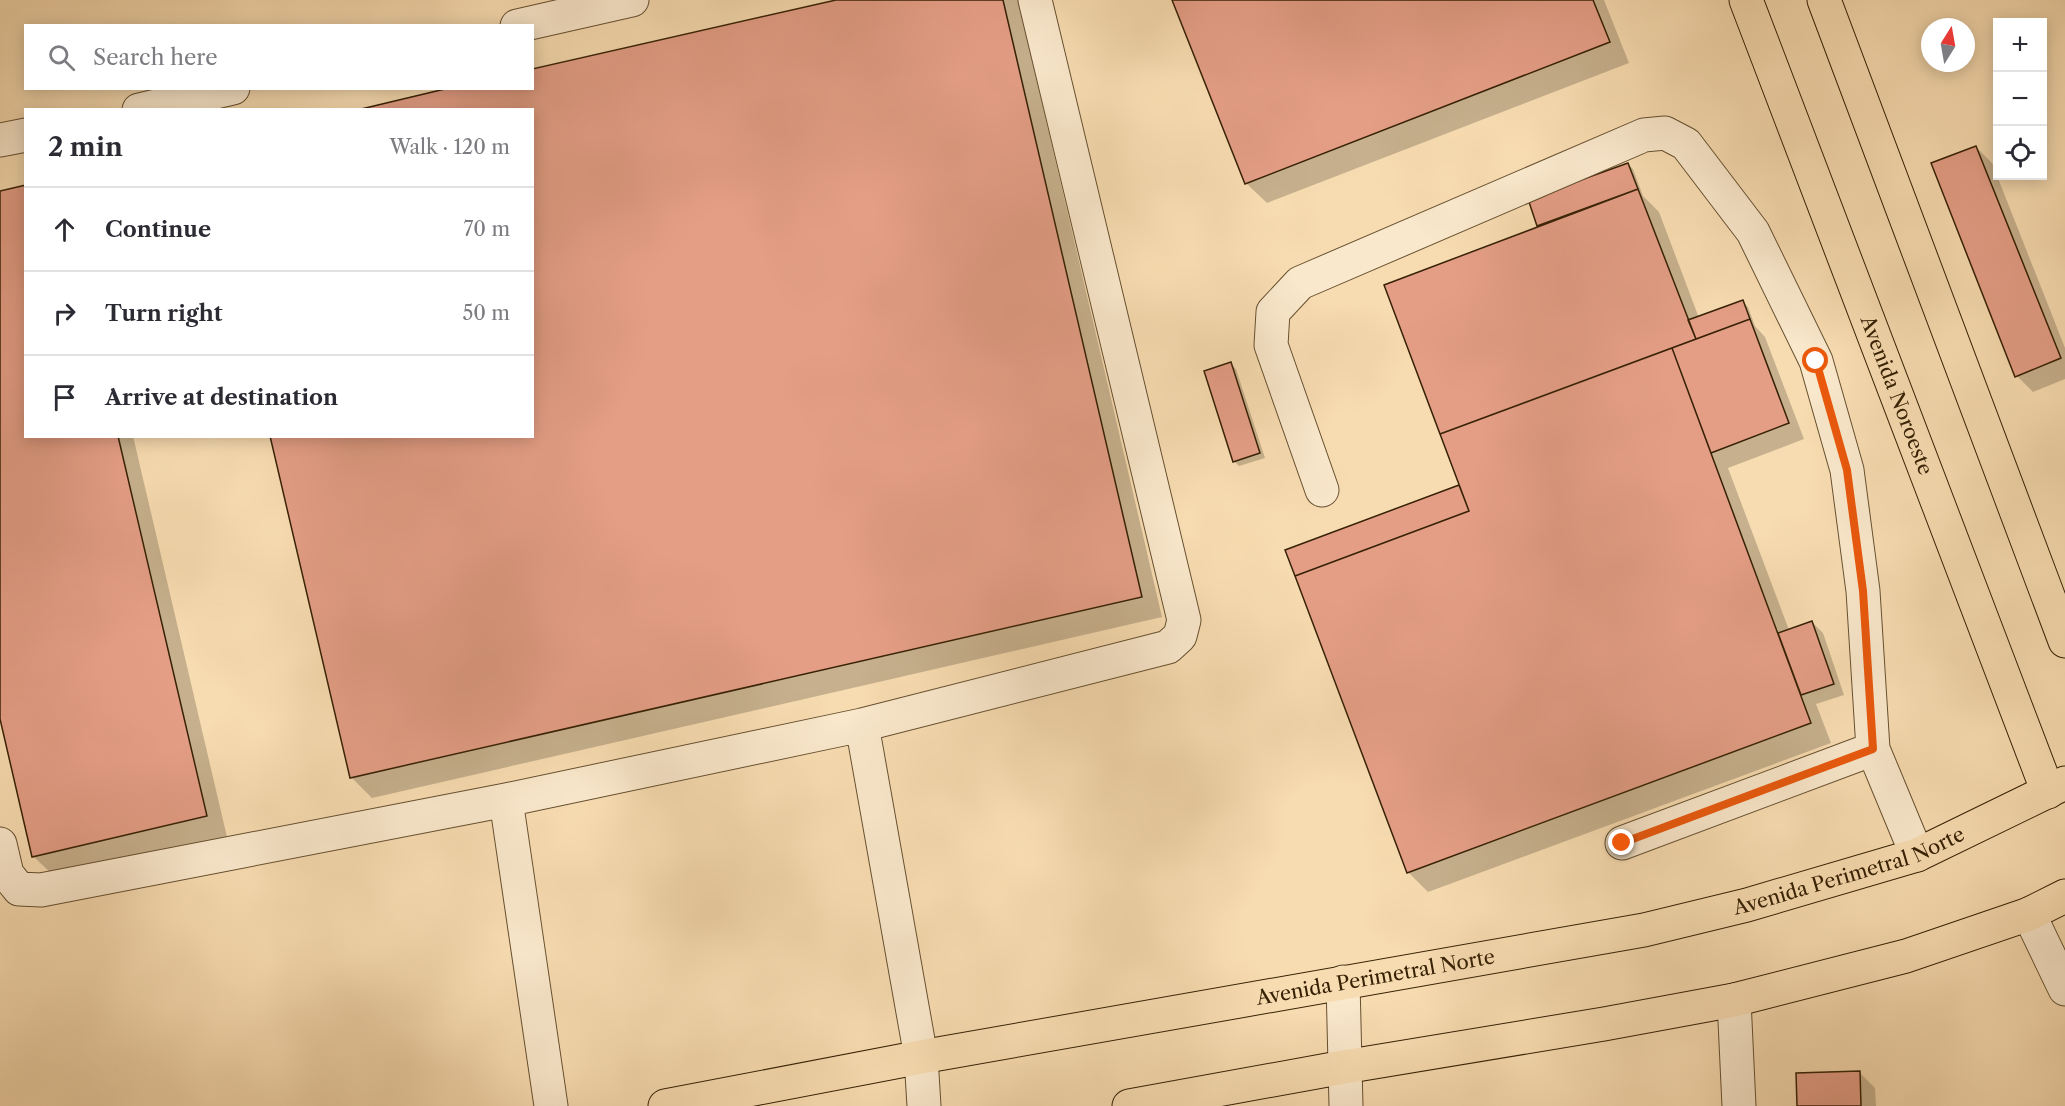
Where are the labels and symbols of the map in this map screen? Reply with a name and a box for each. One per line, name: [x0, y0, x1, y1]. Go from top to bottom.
north arrow: [1921, 18, 1975, 72]
street label: Avenida Noroeste: [1855, 311, 1938, 478]
route start: [1802, 347, 1828, 373]
street label: Avenida Perimetral Norte: [1730, 822, 1968, 920]
route end: [1608, 829, 1634, 855]
street label: Avenida Perimetral Norte: [1253, 944, 1497, 1010]

